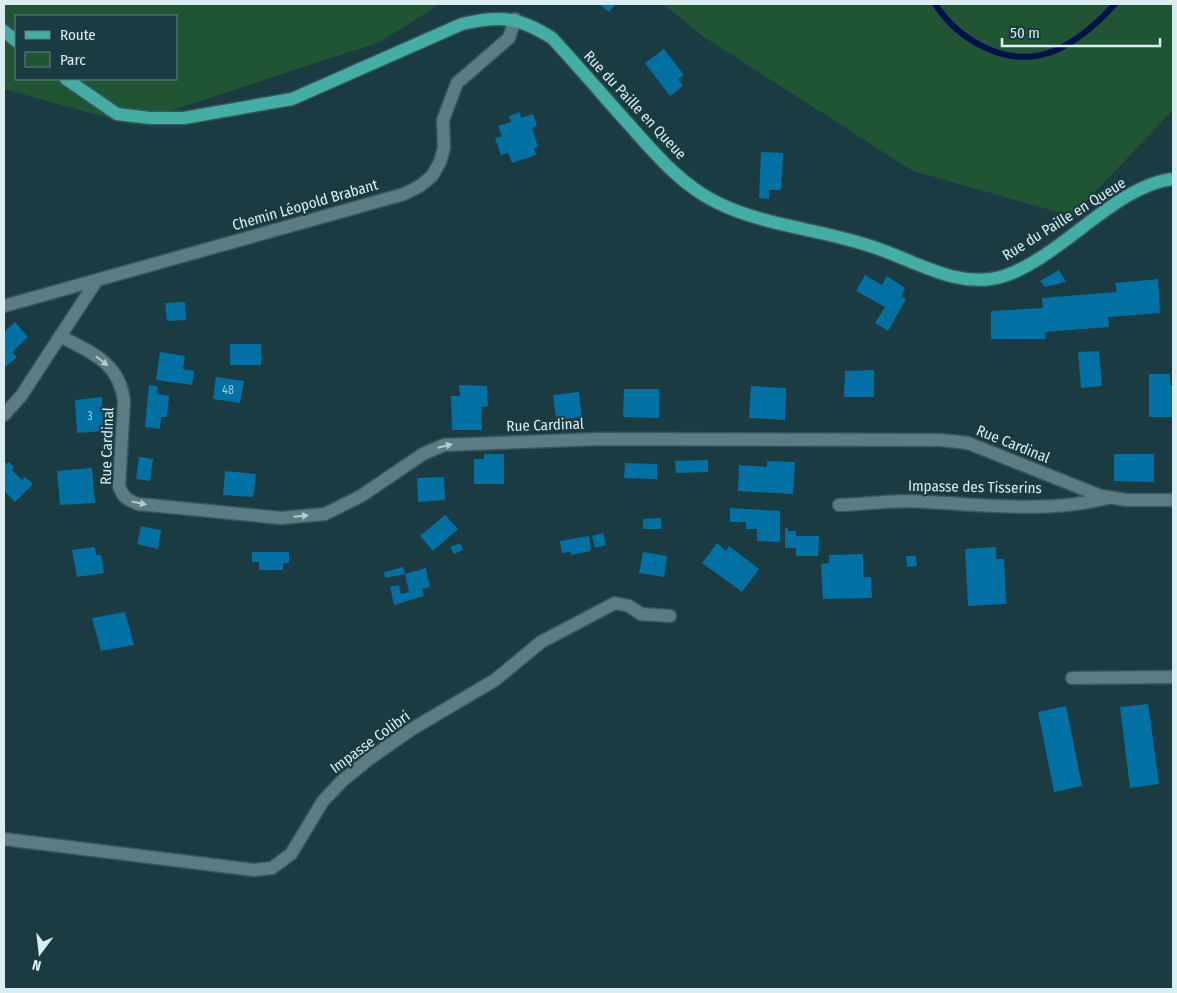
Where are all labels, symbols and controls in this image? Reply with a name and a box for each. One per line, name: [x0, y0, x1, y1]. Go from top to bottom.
legend: [15, 15, 178, 80]
scale bar: [1002, 15, 1160, 47]
text: 50 m: [1010, 24, 1040, 42]
text: Route: [60, 26, 96, 44]
street label: Rue du Paille en Queue: [580, 47, 690, 163]
text: Parc: [60, 51, 86, 69]
street label: Rue du Paille en Queue: [999, 174, 1129, 264]
street label: Chemin Léopold Brabant: [230, 176, 380, 234]
one-way arrow: [95, 356, 109, 366]
house number: 48: [222, 383, 234, 397]
street label: Rue Cardinal: [97, 407, 117, 485]
house number: 3: [87, 409, 93, 423]
street label: Rue Cardinal: [506, 415, 584, 435]
street label: Rue Cardinal: [974, 421, 1052, 467]
one-way arrow: [437, 442, 452, 450]
street label: Impasse des Tisserins: [908, 477, 1042, 497]
one-way arrow: [132, 499, 147, 507]
one-way arrow: [293, 512, 309, 520]
street label: Impasse Colibri: [327, 707, 413, 777]
north arrow: [15, 928, 65, 978]
text: N: [31, 956, 43, 974]

